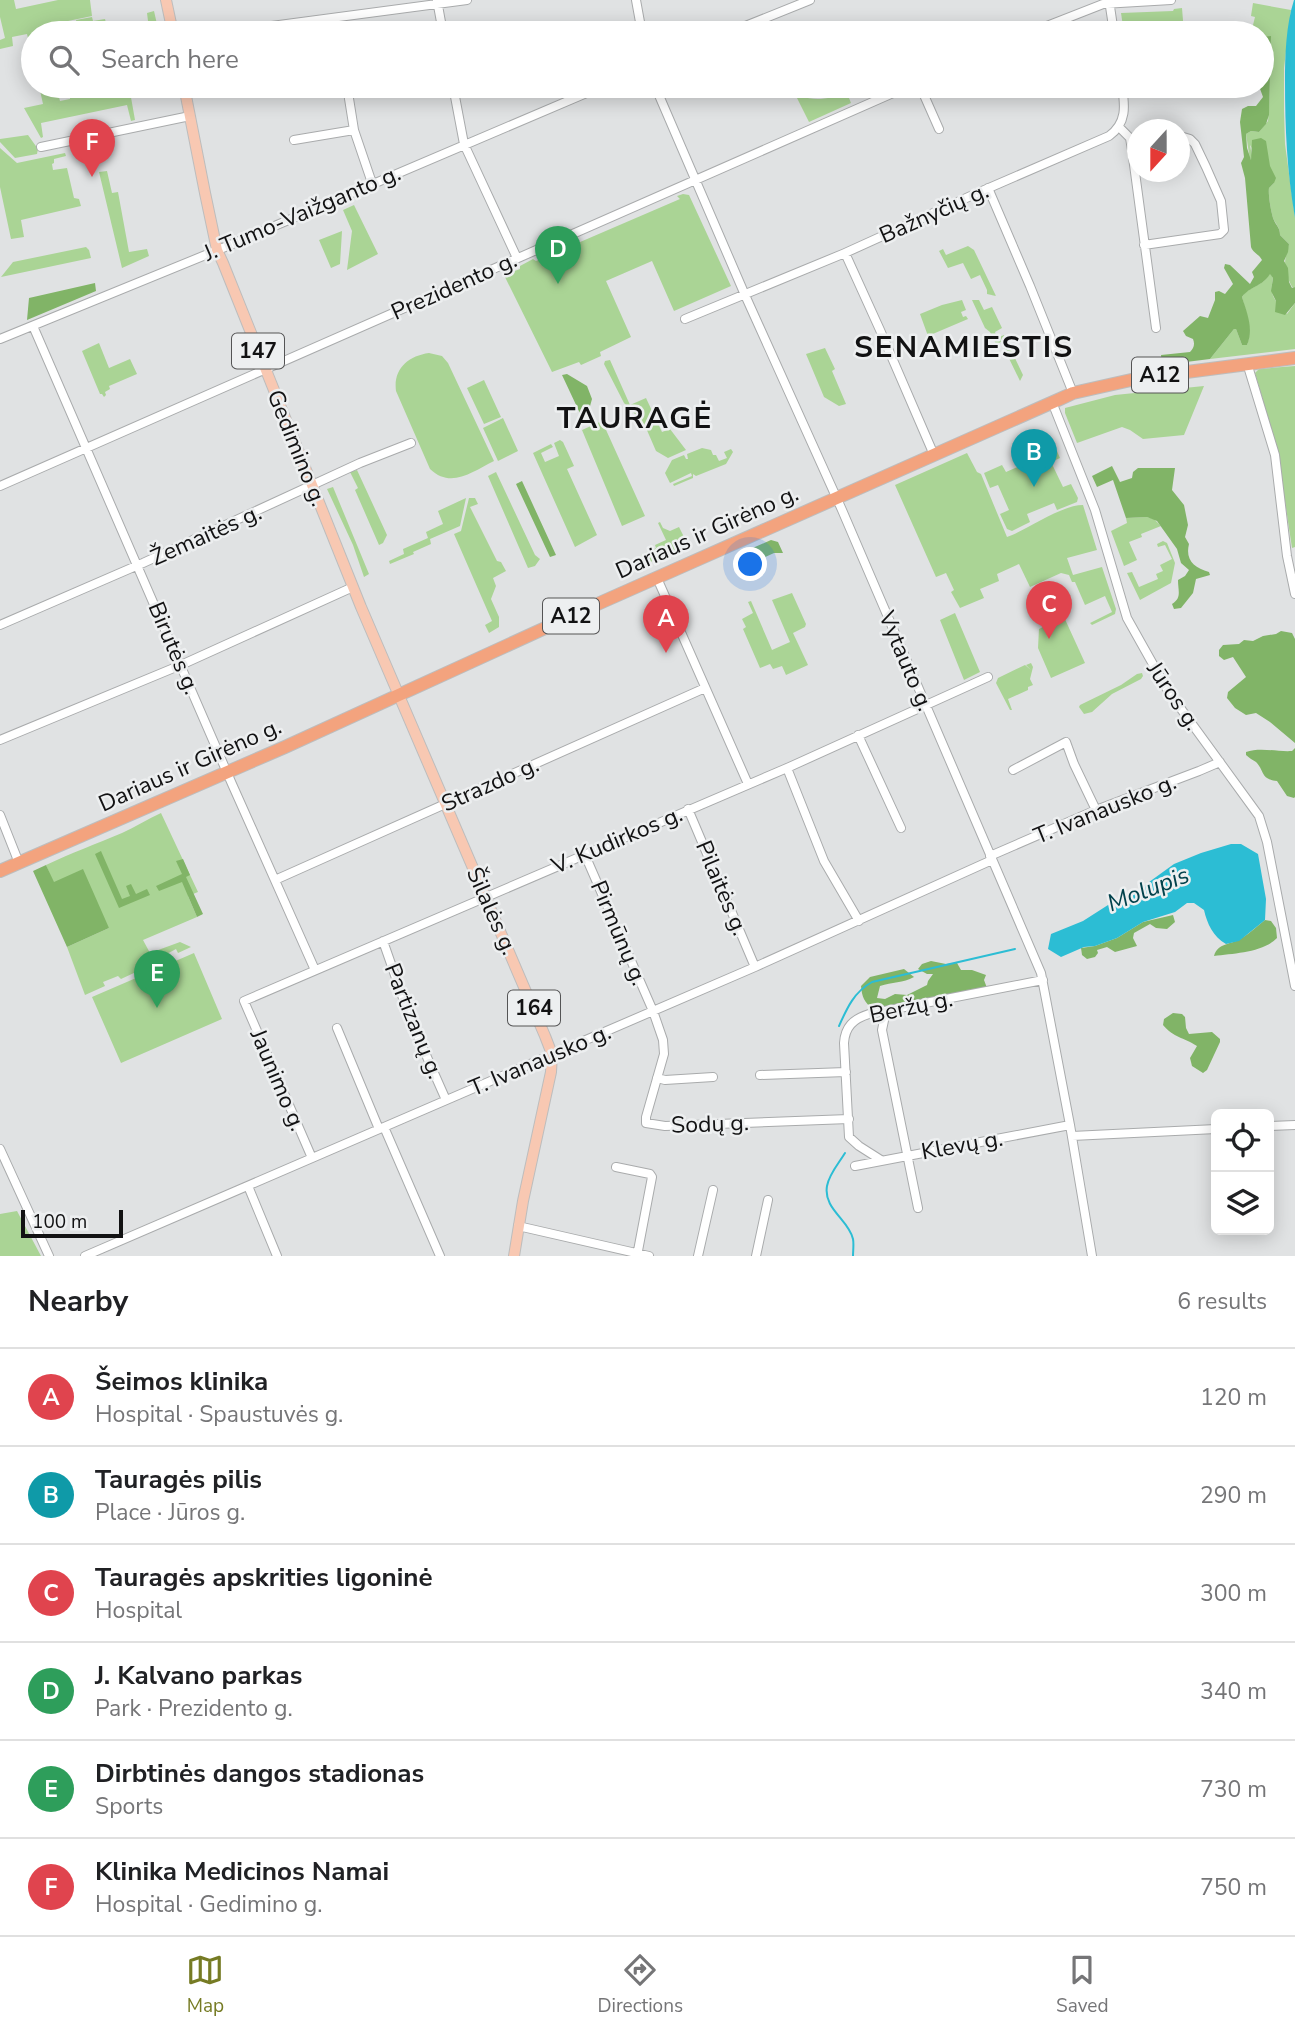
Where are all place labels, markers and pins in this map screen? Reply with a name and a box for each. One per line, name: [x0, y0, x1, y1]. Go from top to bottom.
pin: F: [69, 119, 115, 177]
pin: D: [535, 226, 581, 284]
pin: B: [1011, 429, 1057, 487]
pin: C: [1026, 581, 1072, 639]
pin: A: [643, 595, 689, 653]
pin: E: [134, 950, 180, 1008]

